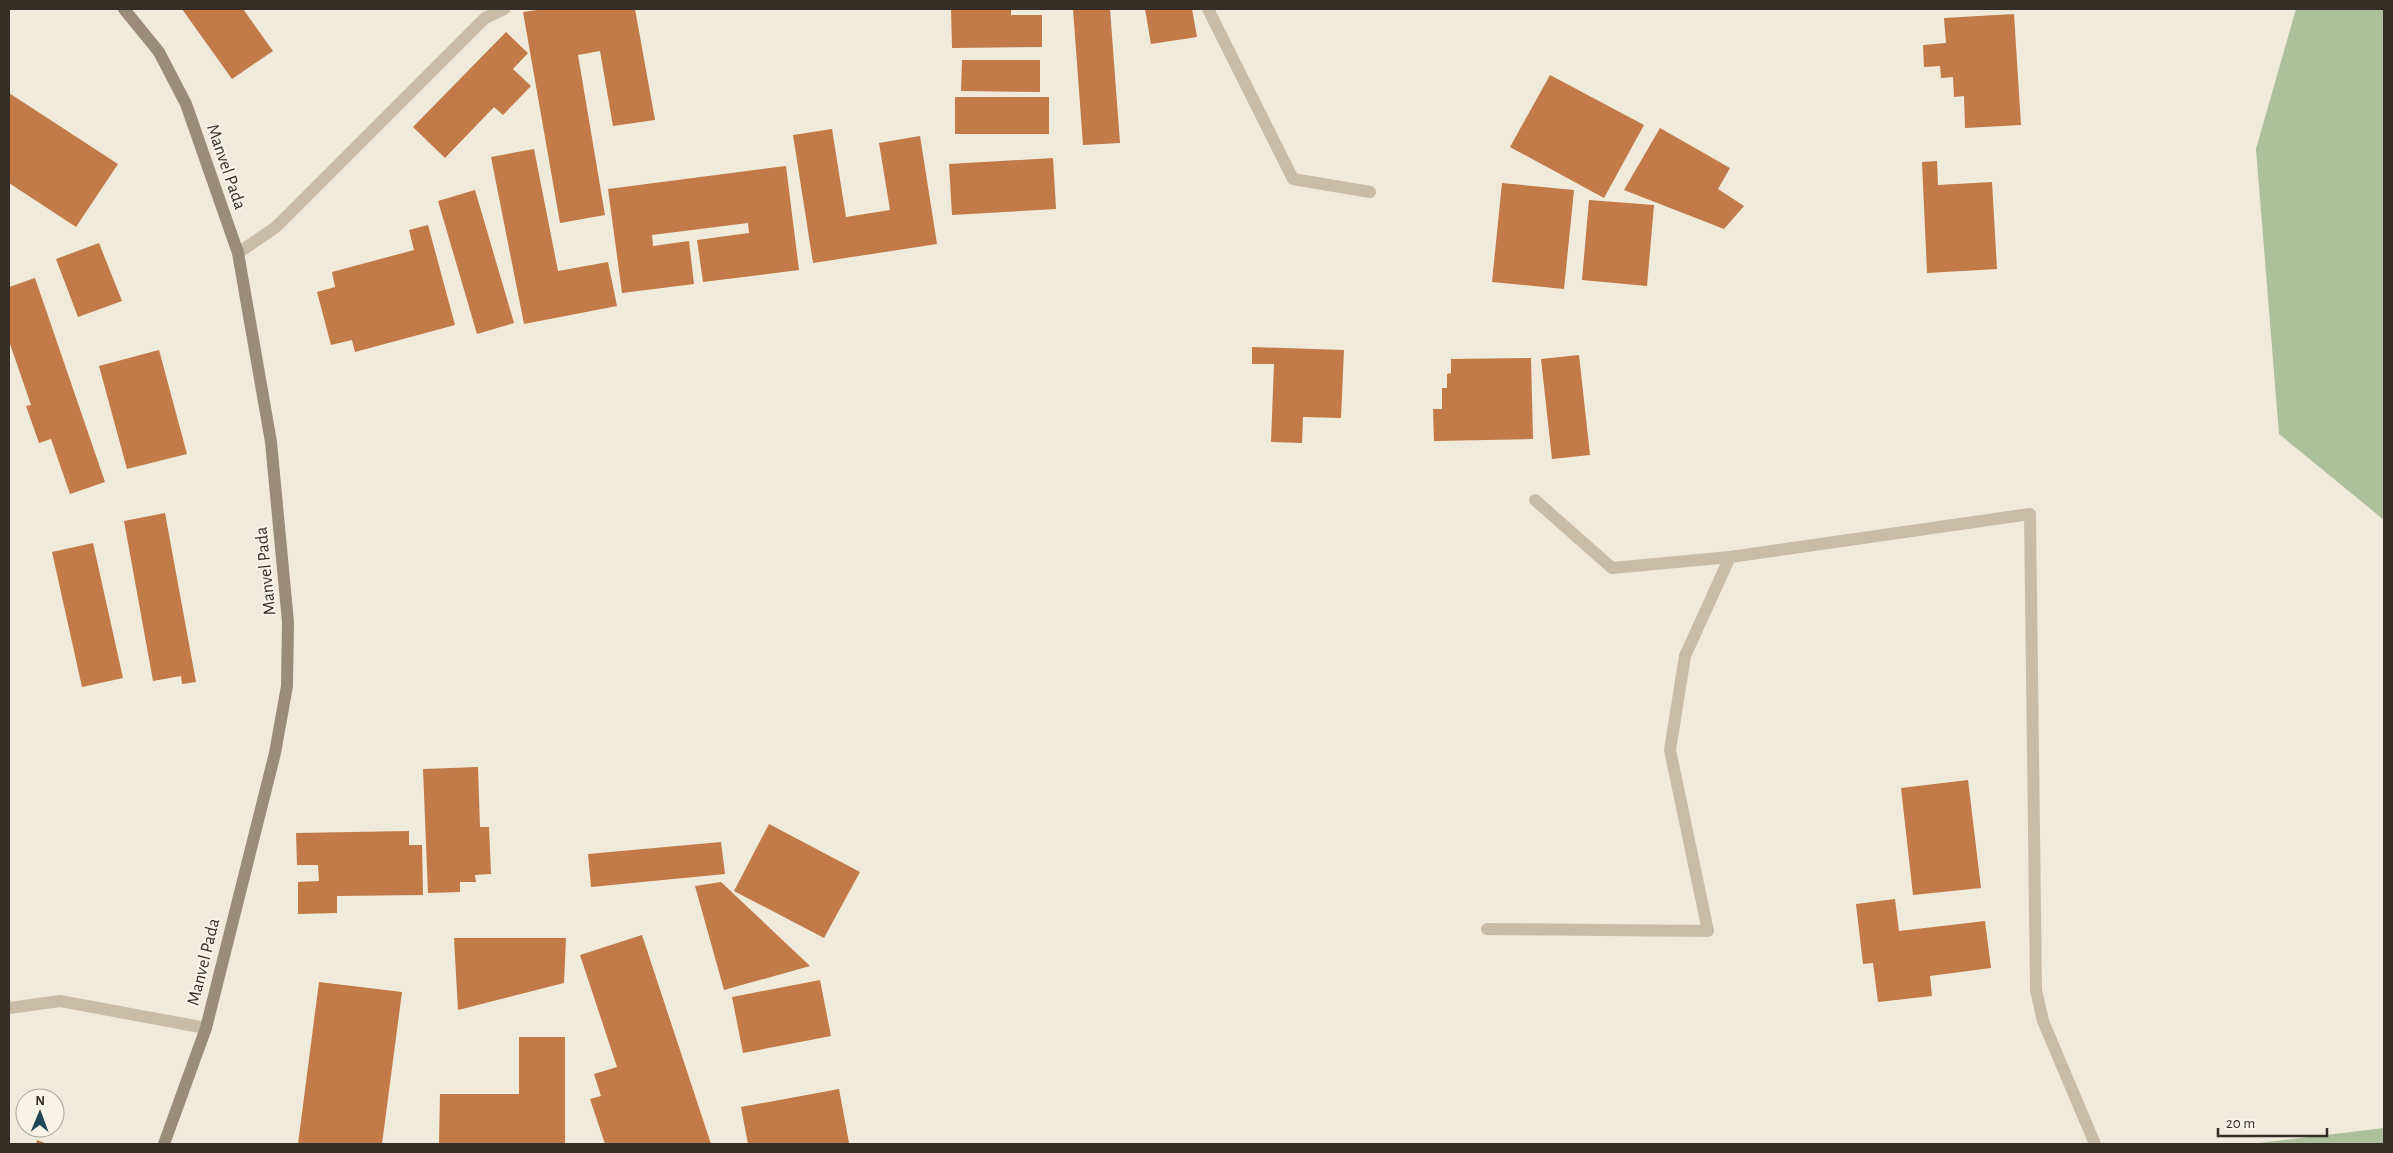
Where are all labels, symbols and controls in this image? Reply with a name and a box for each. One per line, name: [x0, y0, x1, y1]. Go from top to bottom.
street label: Manvel Pada: [203, 122, 249, 212]
street label: Manvel Pada: [252, 526, 280, 616]
street label: Manvel Pada: [184, 917, 224, 1007]
north arrow: [15, 1088, 65, 1138]
text: N: [35, 1094, 45, 1108]
scale bar: [2218, 1106, 2327, 1138]
text: 20 m: [2226, 1116, 2255, 1131]

